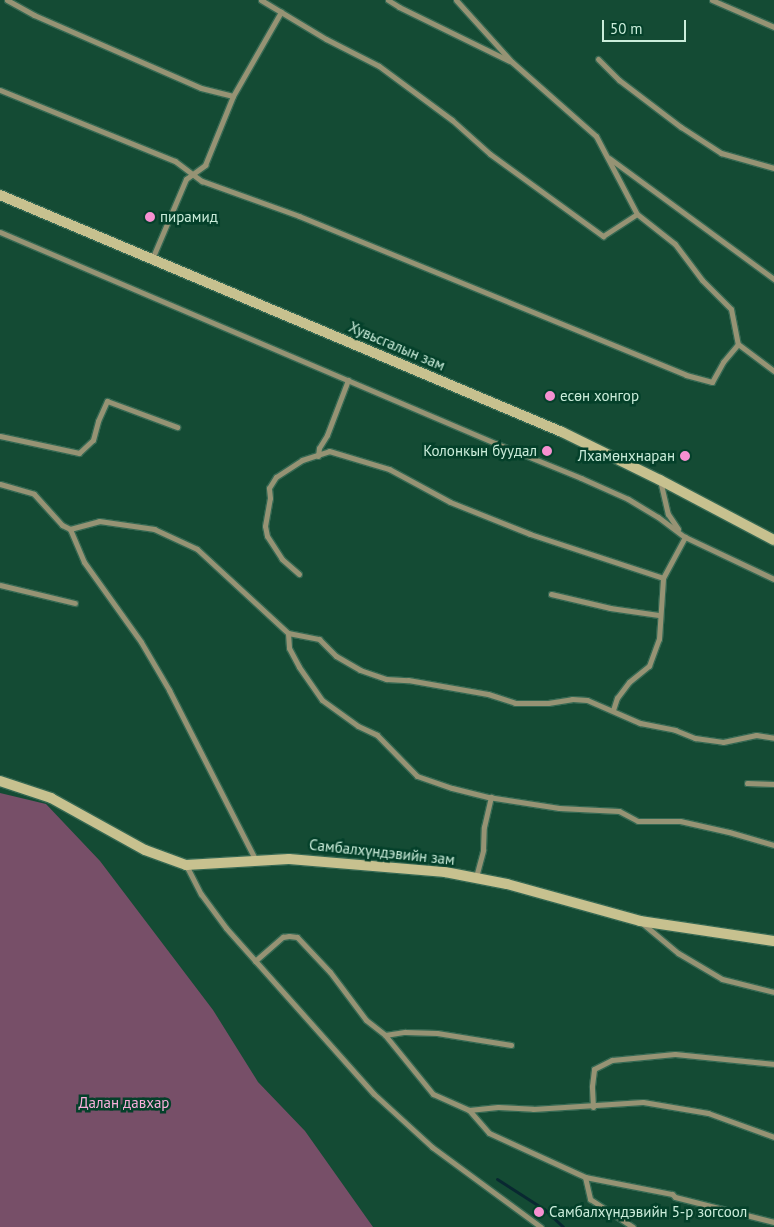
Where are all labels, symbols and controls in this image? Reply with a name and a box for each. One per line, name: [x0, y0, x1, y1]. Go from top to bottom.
scale bar: [604, 10, 688, 42]
text: 50 m: [610, 19, 643, 38]
place label: пирамид: [160, 208, 218, 226]
marker: пирамид: [144, 211, 156, 223]
street label: Хувьсгалын зам: [346, 318, 448, 374]
place label: есөн хонгор: [560, 387, 639, 405]
marker: есөн хонгор: [544, 390, 556, 402]
place label: Колонкын буудал: [423, 442, 537, 460]
marker: Колонкын буудал: [541, 445, 553, 457]
place label: Лхамөнхнаран: [578, 447, 675, 465]
marker: Лхамөнхнаран: [679, 450, 691, 462]
street label: Самбалхүндэвийн зам: [308, 835, 456, 869]
park label: Далан давхар: [79, 1094, 169, 1112]
place label: Самбалхүндэвийн 5-р зогсоол: [549, 1203, 747, 1221]
marker: Самбалхүндэвийн 5-р зогсоол: [533, 1206, 545, 1218]

